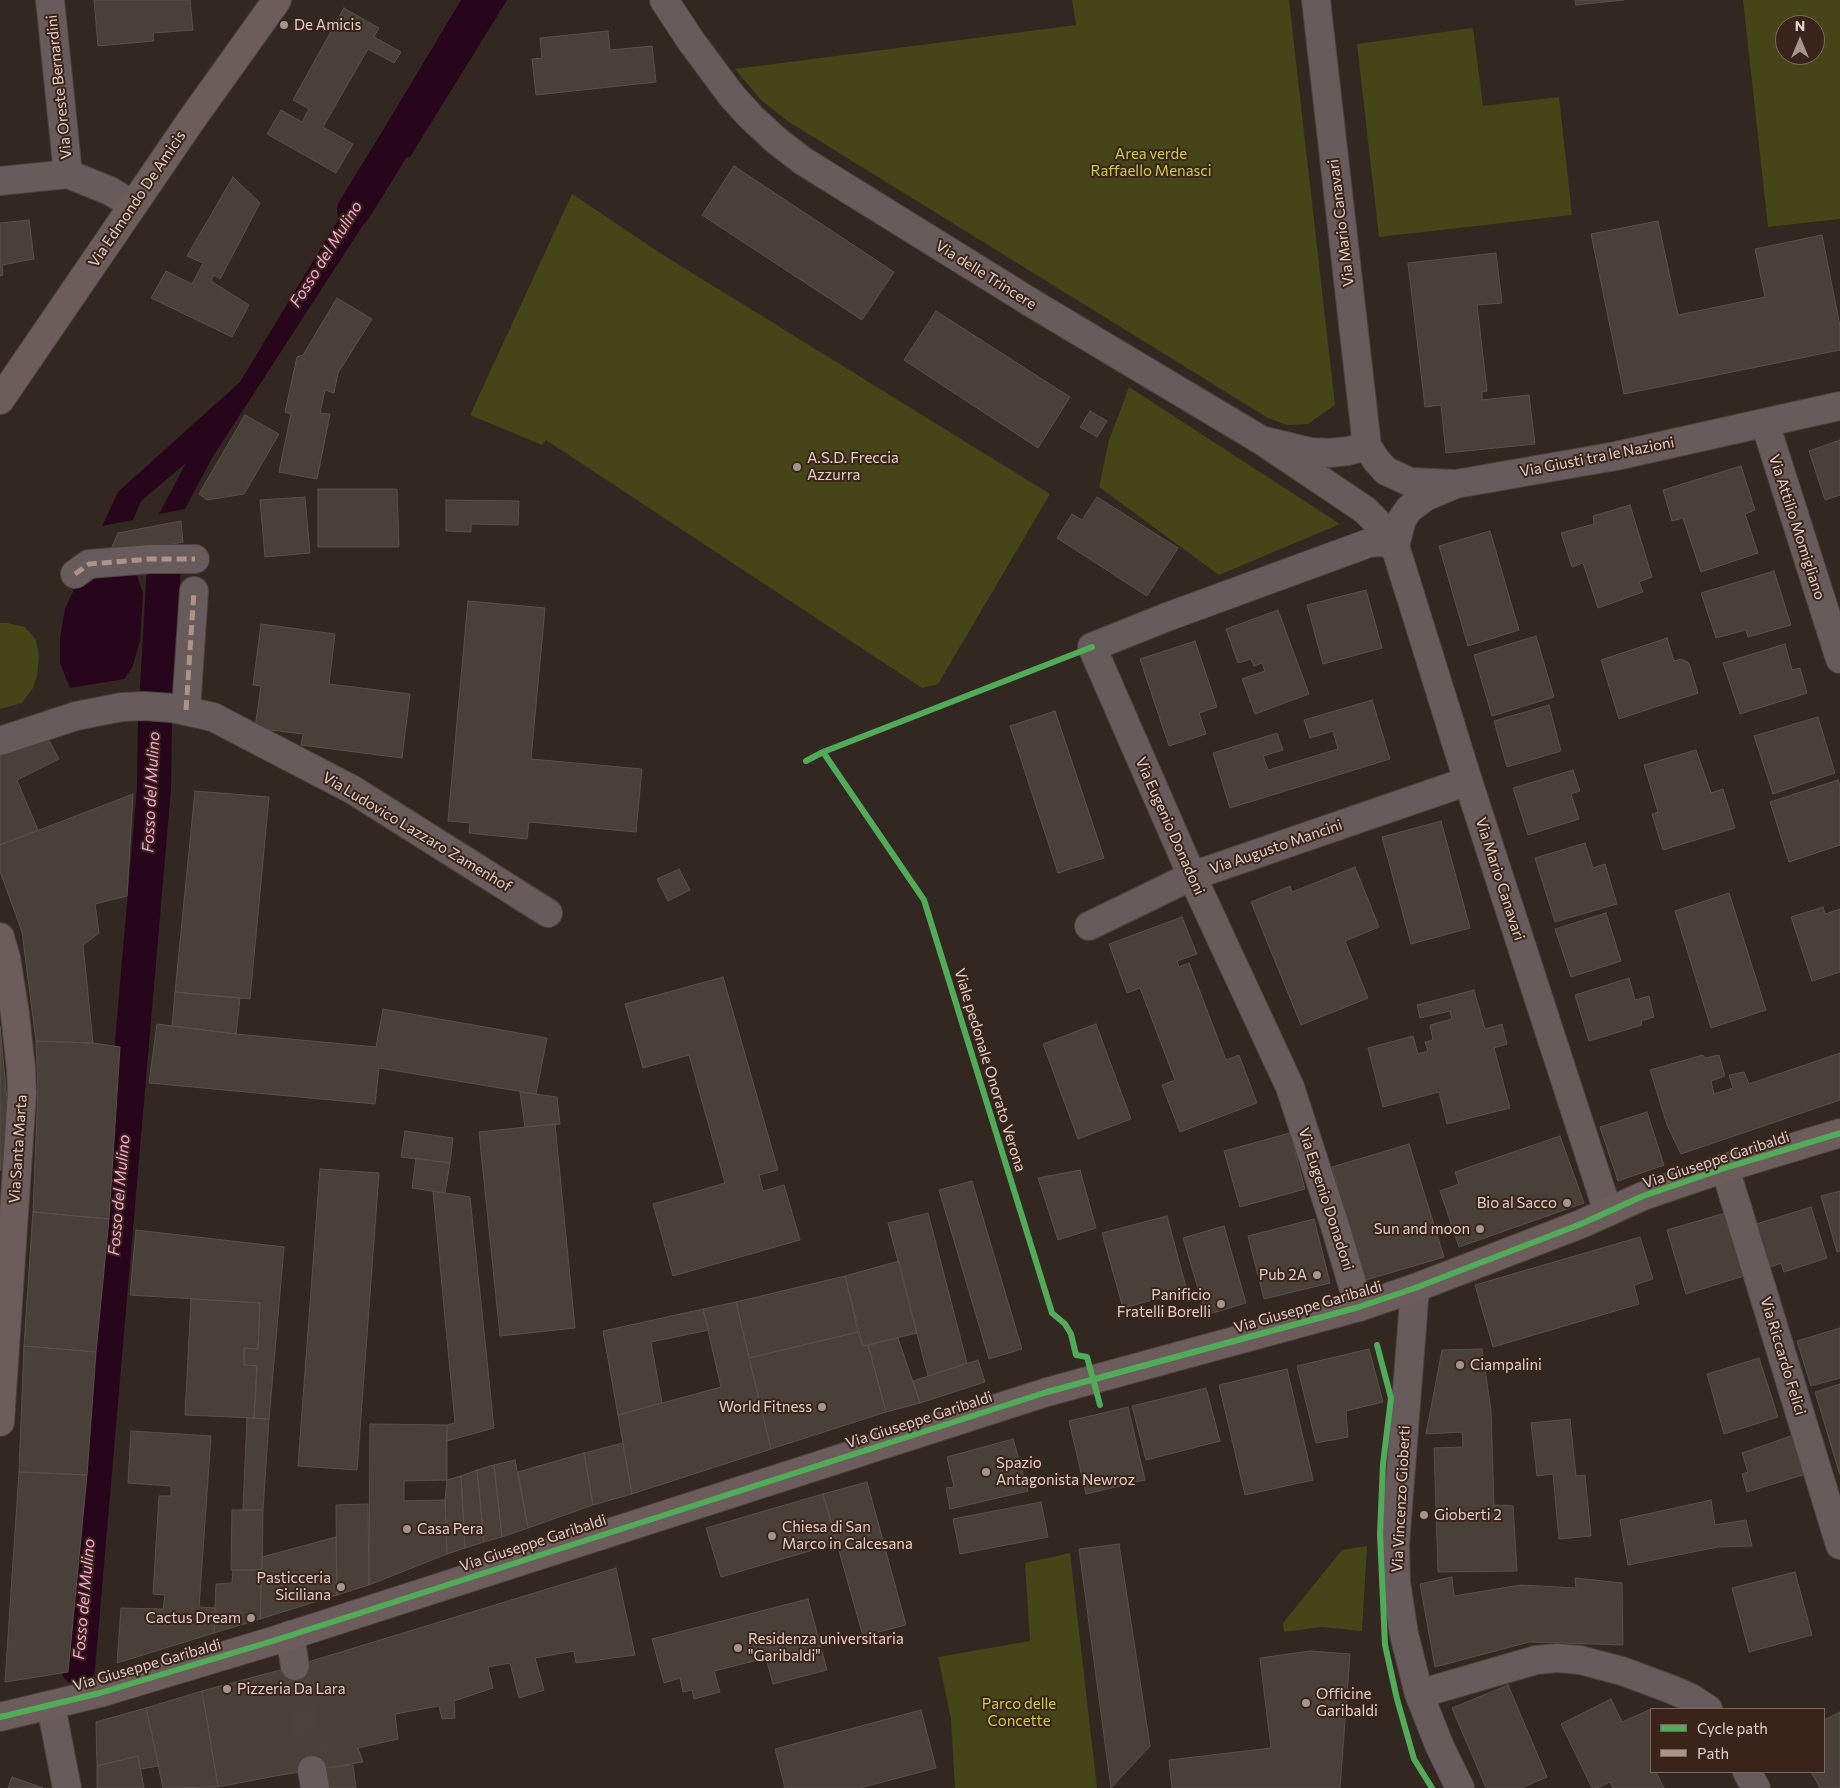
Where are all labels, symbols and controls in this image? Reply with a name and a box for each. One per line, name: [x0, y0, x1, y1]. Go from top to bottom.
street label: Via Oreste Bernardini: [42, 14, 76, 160]
north arrow: [1775, 15, 1825, 65]
place label: De Amicis: [294, 16, 361, 34]
text: N: [1795, 17, 1805, 34]
marker: De Amicis: [278, 19, 290, 31]
street label: Via Edmondo De Amicis: [85, 127, 189, 271]
park label: Area verde Raffaello Menasci: [1090, 145, 1212, 180]
street label: Via Mario Canavari: [1324, 158, 1358, 288]
water label: Fosso del Mulino: [286, 197, 366, 311]
street label: Via delle Trincere: [932, 237, 1040, 313]
street label: Via Giusti tra le Nazioni: [1518, 433, 1676, 481]
place label: A.S.D. Freccia Azzurra: [807, 449, 899, 484]
street label: Via Attilio Momigliano: [1765, 452, 1829, 602]
marker: A.S.D. Freccia Azzurra: [791, 461, 803, 473]
water label: Fosso del Mulino: [138, 731, 164, 853]
street label: Via Eugenio Donadoni: [1132, 754, 1208, 898]
street label: Via Ludovico Lazzaro Zamenhof: [319, 768, 515, 896]
street label: Via Mario Canavari: [1472, 815, 1528, 943]
street label: Via Augusto Mancini: [1207, 816, 1345, 878]
street label: Viale pedonale Onorato Verona: [950, 966, 1030, 1174]
street label: Via Santa Marta: [5, 1094, 31, 1204]
street label: Via Eugenio Donadoni: [1294, 1125, 1358, 1273]
street label: Via Giuseppe Garibaldi: [1640, 1128, 1792, 1192]
water label: Fosso del Mulino: [104, 1134, 134, 1256]
place label: Bio al Sacco: [1477, 1194, 1557, 1212]
marker: Bio al Sacco: [1561, 1197, 1573, 1209]
place label: Sun and moon: [1374, 1220, 1470, 1238]
marker: Sun and moon: [1474, 1223, 1486, 1235]
place label: Pub 2A: [1259, 1266, 1307, 1284]
marker: Pub 2A: [1311, 1269, 1323, 1281]
street label: Via Giuseppe Garibaldi: [1232, 1277, 1384, 1337]
place label: Panificio Fratelli Borelli: [1117, 1286, 1211, 1321]
street label: Via Riccardo Felici: [1756, 1295, 1810, 1417]
marker: Panificio Fratelli Borelli: [1215, 1298, 1227, 1310]
place label: Ciampalini: [1470, 1356, 1542, 1374]
marker: Ciampalini: [1454, 1359, 1466, 1371]
street label: Via Giuseppe Garibaldi: [843, 1388, 995, 1452]
place label: World Fitness: [719, 1398, 812, 1416]
marker: World Fitness: [816, 1401, 828, 1413]
street label: Via Vincenzo Gioberti: [1388, 1425, 1414, 1573]
place label: Spazio Antagonista Newroz: [996, 1454, 1135, 1489]
marker: Spazio Antagonista Newroz: [980, 1466, 992, 1478]
place label: Gioberti 2: [1434, 1506, 1502, 1524]
marker: Gioberti 2: [1418, 1509, 1430, 1521]
street label: Via Giuseppe Garibaldi: [457, 1511, 609, 1575]
place label: Chiesa di San Marco in Calcesana: [782, 1518, 913, 1553]
place label: Casa Pera: [417, 1520, 483, 1538]
marker: Casa Pera: [401, 1523, 413, 1535]
marker: Chiesa di San Marco in Calcesana: [766, 1530, 778, 1542]
water label: Fosso del Mulino: [69, 1538, 99, 1660]
place label: Pasticceria Siciliana: [257, 1569, 331, 1604]
marker: Pasticceria Siciliana: [335, 1581, 347, 1593]
place label: Cactus Dream: [146, 1609, 241, 1627]
marker: Cactus Dream: [245, 1612, 257, 1624]
place label: Residenza universitaria "Garibaldi": [748, 1630, 904, 1665]
street label: Via Giuseppe Garibaldi: [71, 1635, 223, 1695]
marker: Residenza universitaria "Garibaldi": [732, 1642, 744, 1654]
place label: Pizzeria Da Lara: [237, 1680, 346, 1698]
marker: Pizzeria Da Lara: [221, 1683, 233, 1695]
place label: Officine Garibaldi: [1316, 1685, 1378, 1720]
park label: Parco delle Concette: [982, 1695, 1056, 1730]
marker: Officine Garibaldi: [1300, 1697, 1312, 1709]
legend: [1650, 1708, 1825, 1773]
text: Cycle path: [1697, 1719, 1768, 1737]
text: Path: [1697, 1744, 1729, 1762]

